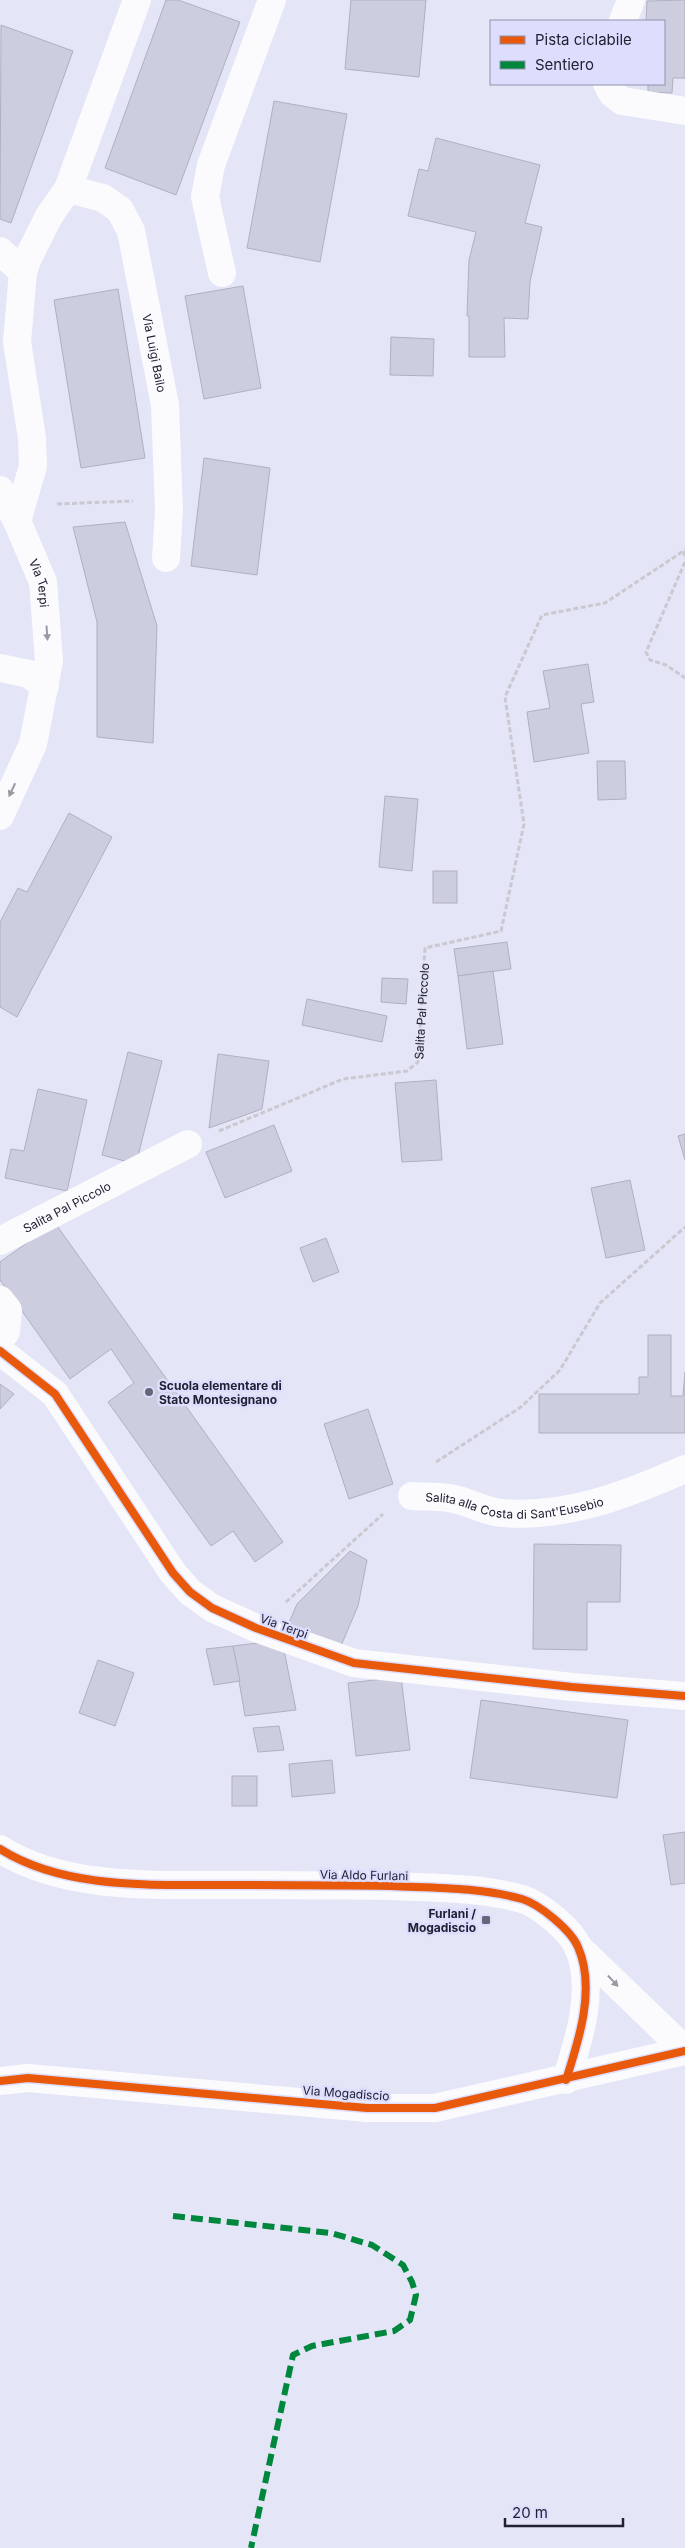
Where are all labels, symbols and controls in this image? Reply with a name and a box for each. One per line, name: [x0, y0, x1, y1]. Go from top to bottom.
legend: [490, 20, 665, 85]
text: Pista ciclabile: [535, 30, 632, 49]
text: Sentiero: [535, 55, 594, 74]
street label: Via Luigi Bailo: [140, 313, 170, 393]
street label: Via Terpi: [26, 556, 52, 608]
one-way arrow: [44, 626, 52, 642]
one-way arrow: [8, 783, 16, 797]
street label: Salita Pal Piccolo: [411, 963, 432, 1060]
street label: Salita Pal Piccolo: [20, 1178, 113, 1235]
place label: Scuola elementare di Stato Montesignano: [159, 1378, 282, 1407]
marker: Scuola elementare di Stato Montesignano: [143, 1386, 155, 1398]
street label: Salita alla Costa di Sant'Eusebio: [425, 1489, 605, 1521]
street label: Via Terpi: [258, 1610, 310, 1642]
street label: Via Aldo Furlani: [320, 1867, 408, 1883]
place label: Furlani / Mogadiscio: [408, 1906, 476, 1935]
marker: Furlani / Mogadiscio: [480, 1914, 492, 1926]
one-way arrow: [607, 1975, 619, 1987]
street label: Via Mogadiscio: [302, 2082, 390, 2104]
scale bar: [505, 2496, 622, 2528]
text: 20 m: [512, 2503, 548, 2522]

